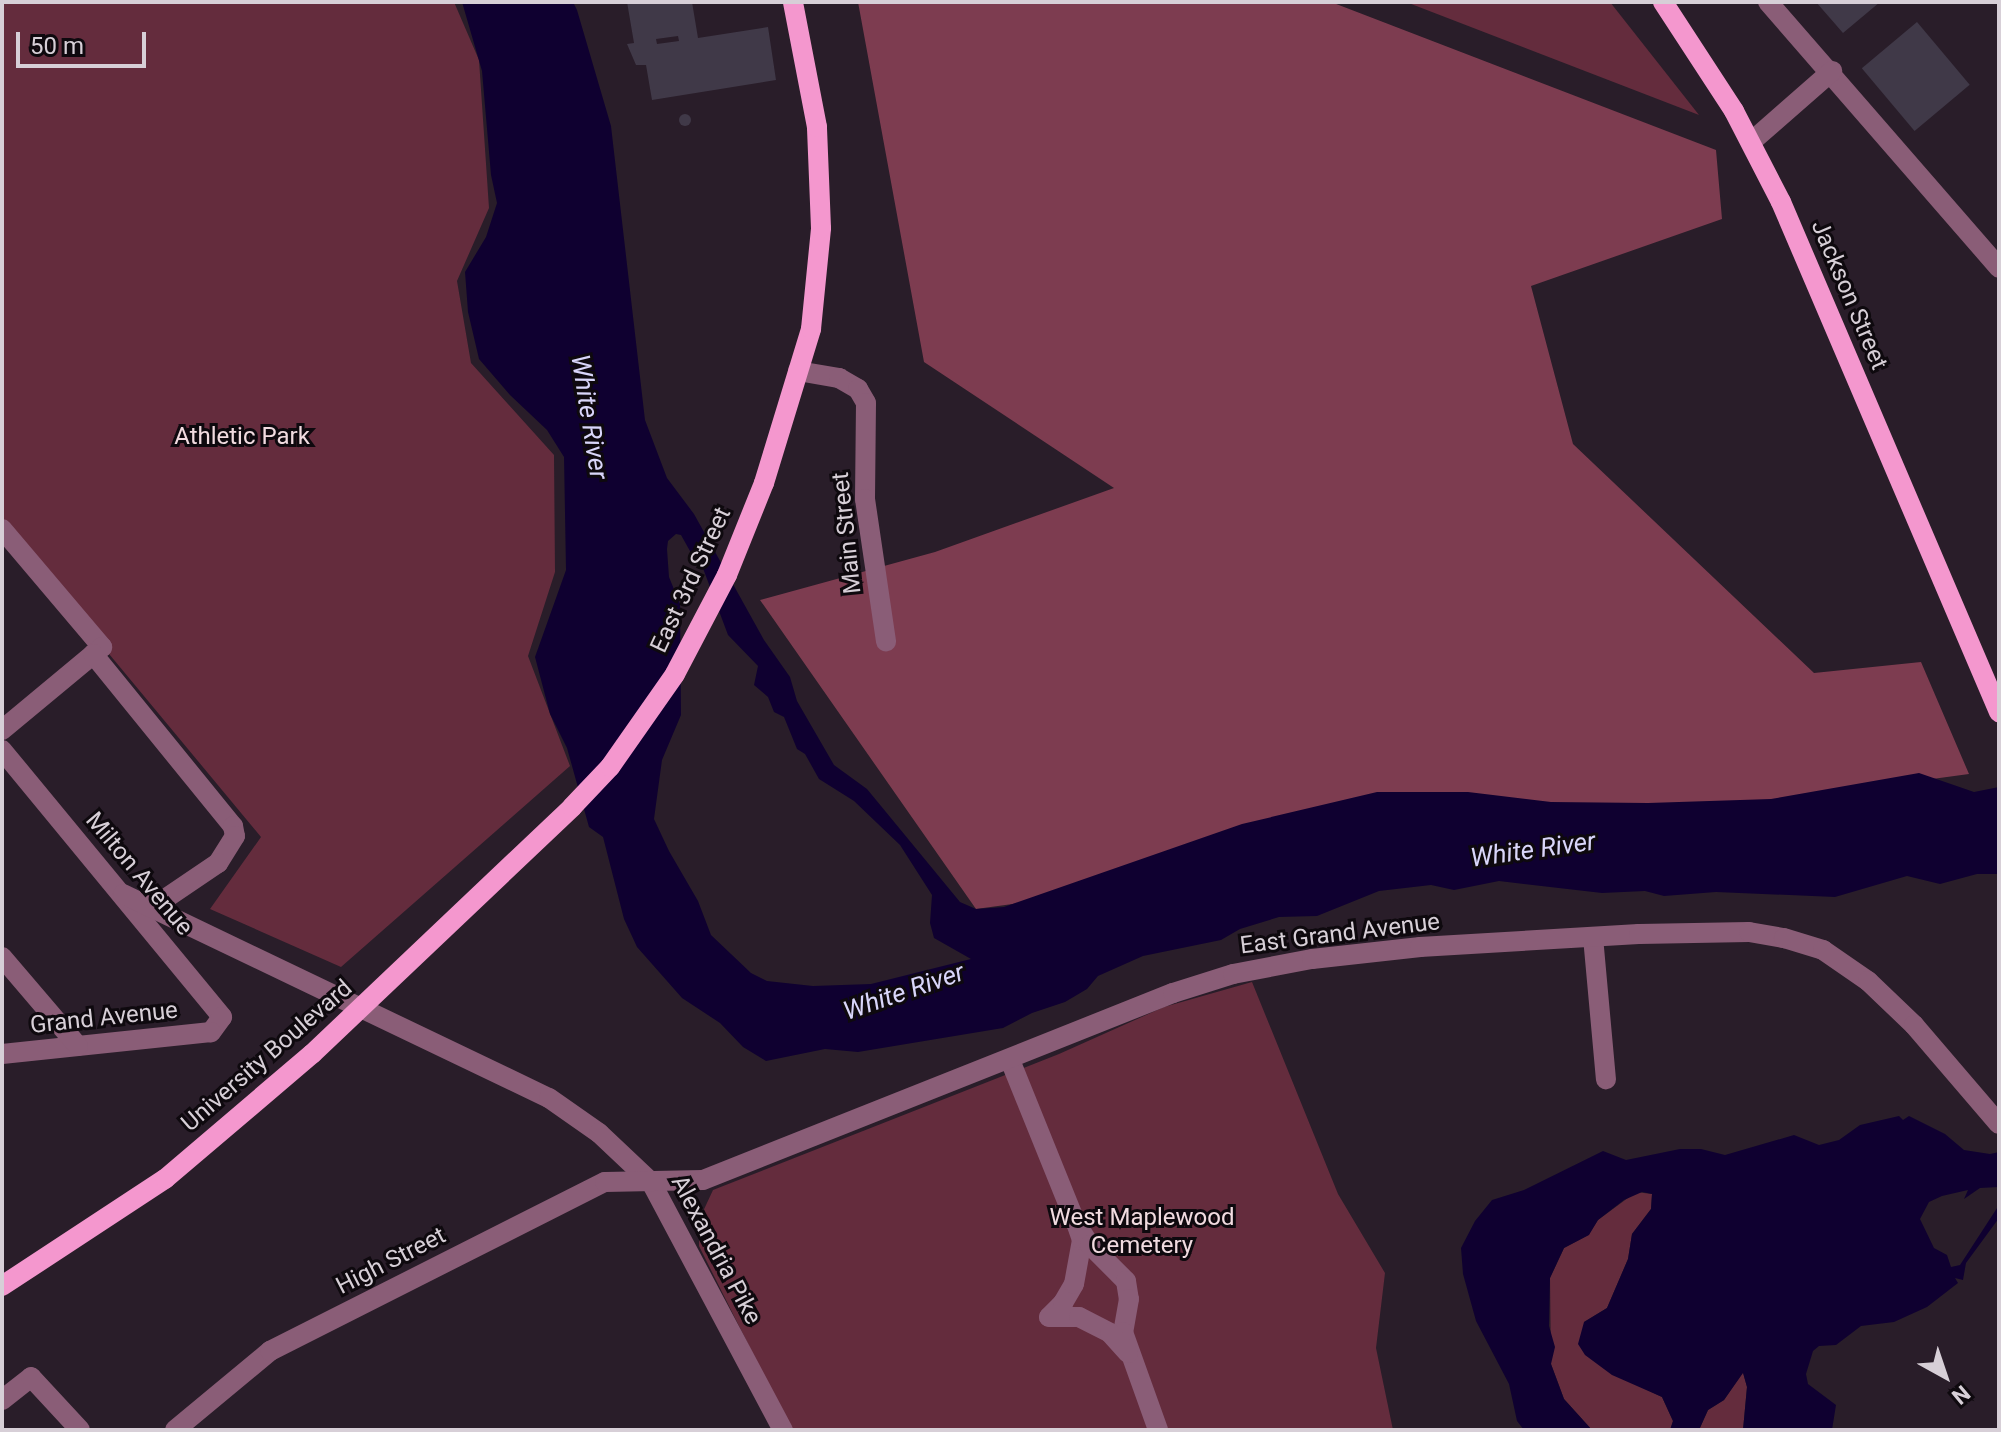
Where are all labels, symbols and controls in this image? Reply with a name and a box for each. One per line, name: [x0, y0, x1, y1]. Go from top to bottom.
scale bar: [20, 16, 150, 66]
text: 50 m: [30, 32, 84, 60]
street label: Jackson Street: [1805, 216, 1893, 374]
water label: White River: [564, 352, 614, 482]
park label: Athletic Park: [174, 423, 310, 451]
street label: Main Street: [826, 471, 868, 595]
street label: East 3rd Street: [645, 503, 737, 657]
street label: Milton Avenue: [79, 807, 199, 941]
water label: White River: [1468, 826, 1598, 874]
street label: East Grand Avenue: [1238, 907, 1442, 961]
water label: White River: [839, 957, 969, 1027]
street label: University Boulevard: [176, 974, 358, 1138]
street label: Grand Avenue: [29, 996, 179, 1040]
street label: Alexandria Pike: [665, 1171, 767, 1329]
park label: West Maplewood Cemetery: [1050, 1204, 1234, 1260]
street label: High Street: [331, 1221, 451, 1301]
north arrow: [1905, 1336, 1985, 1416]
text: N: [1947, 1380, 1975, 1409]

